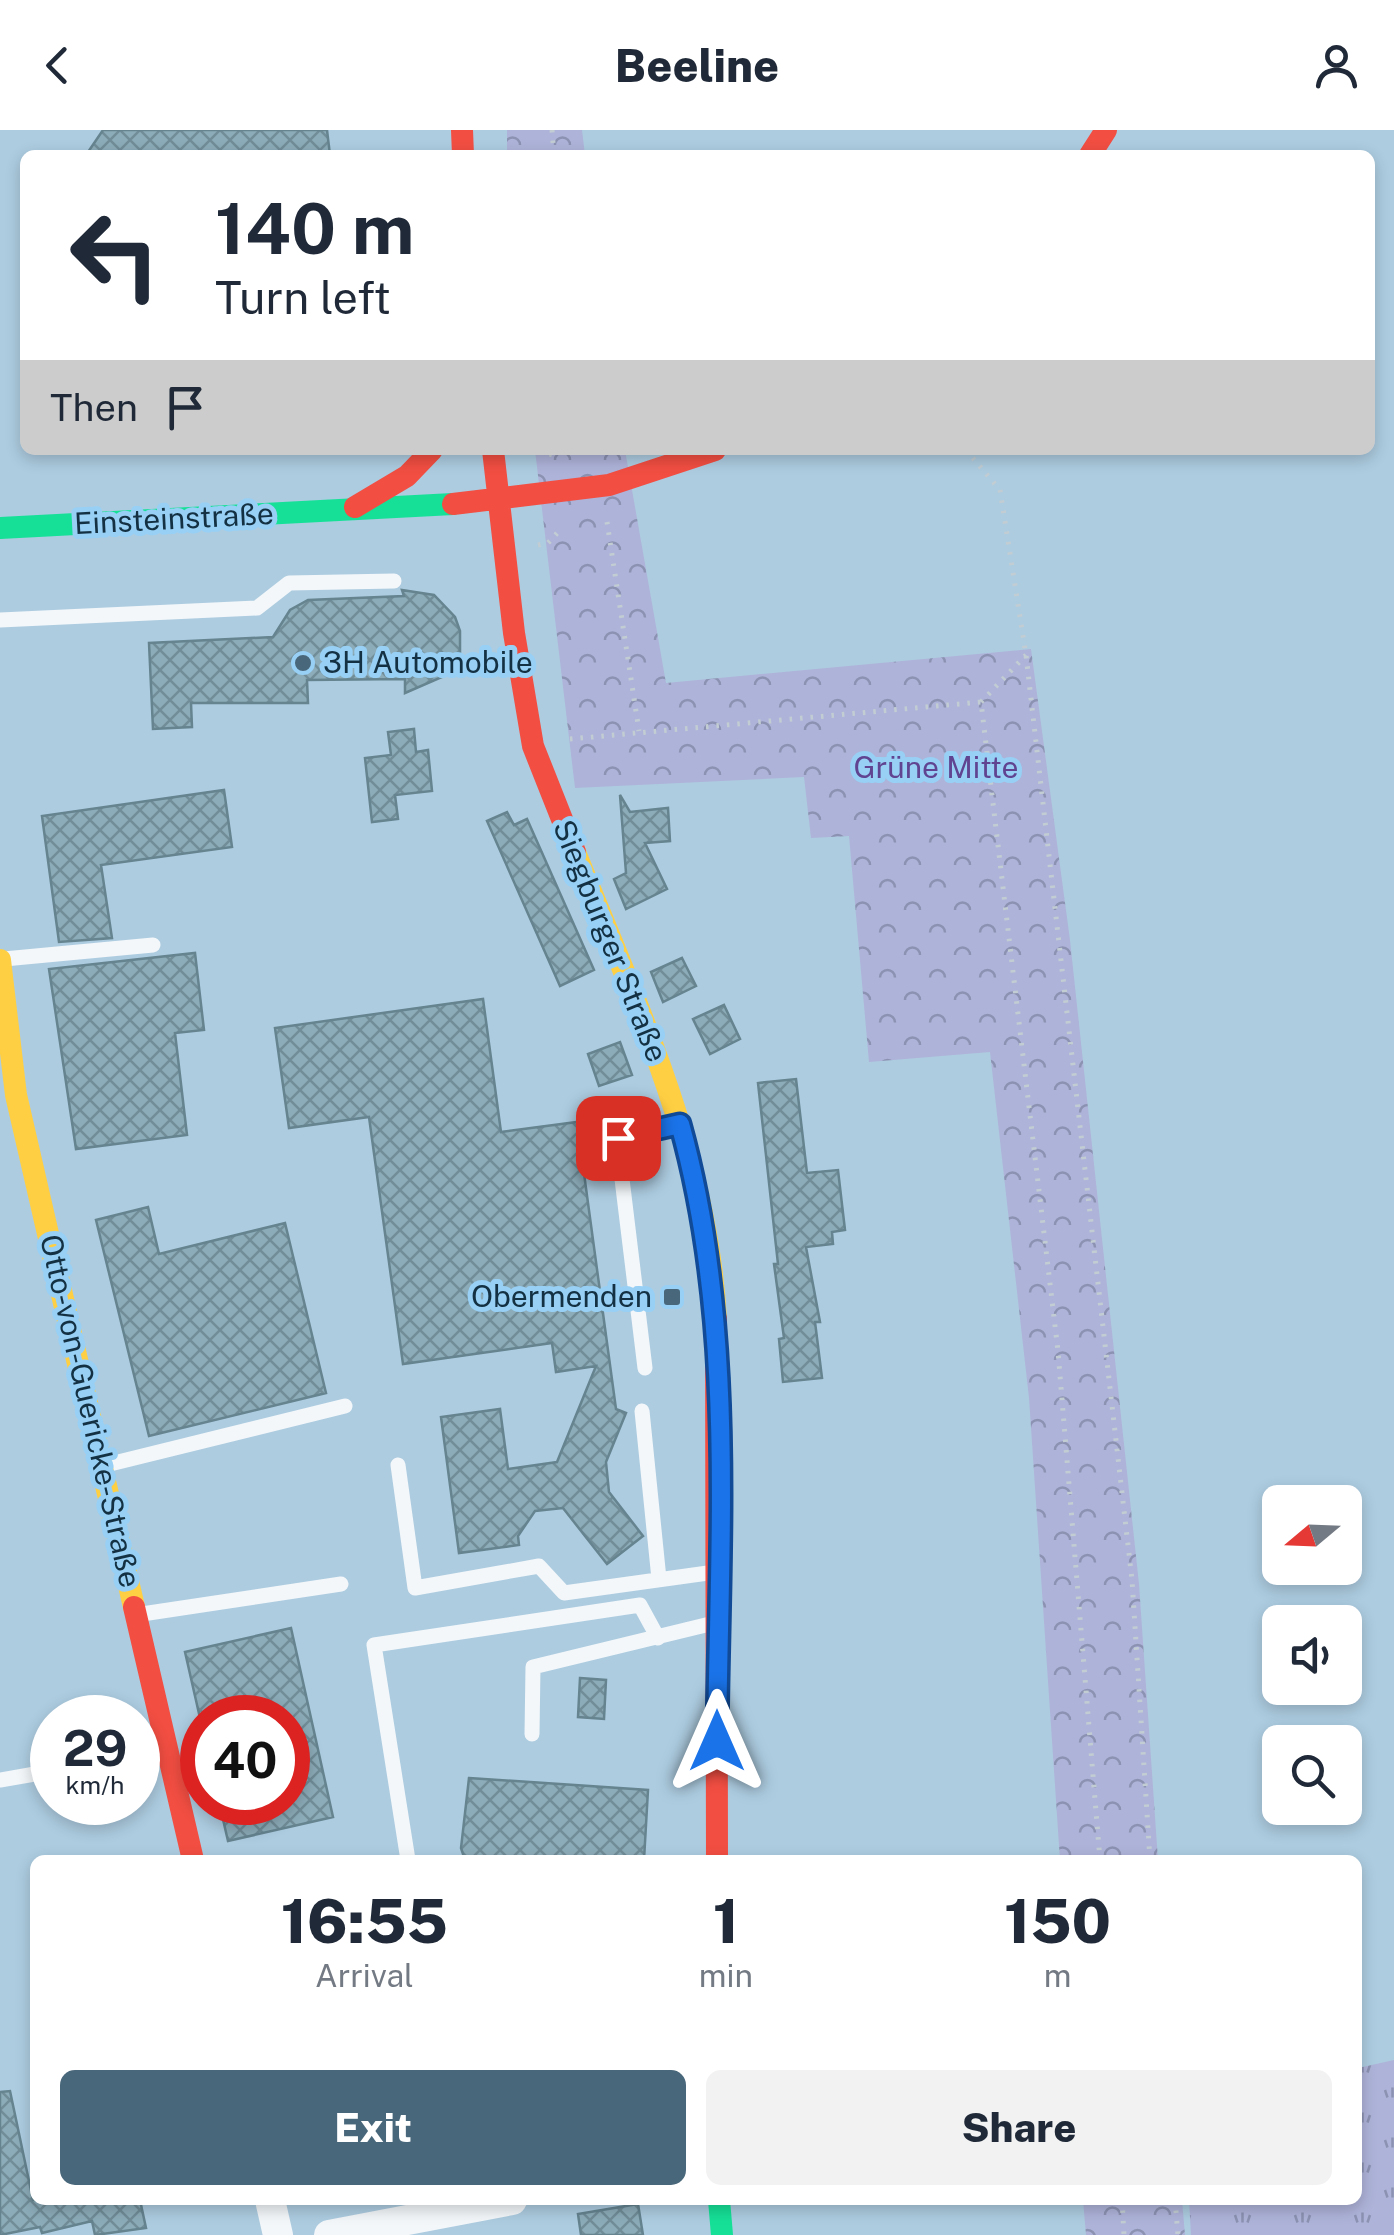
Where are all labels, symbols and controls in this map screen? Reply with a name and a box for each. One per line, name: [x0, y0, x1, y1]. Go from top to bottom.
icon: back: [30, 38, 85, 93]
icon: person: [1309, 38, 1364, 93]
text: Beeline: [615, 39, 779, 92]
text: 140 m: [215, 187, 414, 270]
icon: left: [50, 190, 180, 320]
text: Turn left: [215, 271, 391, 324]
icon: arrive: [158, 380, 213, 435]
text: Then: [50, 385, 138, 430]
street label: Einsteinstraße: [73, 495, 275, 541]
place label: 3H Automobile: [323, 644, 533, 680]
marker: 3H Automobile: [292, 652, 314, 674]
park label: Grüne Mitte: [853, 749, 1019, 785]
street label: Siegburger Straße: [546, 814, 676, 1067]
pin: [576, 1096, 661, 1181]
icon: arrive: [591, 1111, 646, 1166]
street label: Otto-von-Guericke-Straße: [33, 1231, 149, 1591]
place label: Obermenden: [471, 1278, 652, 1314]
marker: Obermenden: [661, 1286, 683, 1308]
north arrow: [1262, 1485, 1362, 1585]
map controls: [1262, 1485, 1362, 1825]
button: sound: [1262, 1605, 1362, 1705]
position arrow: [665, 1689, 769, 1793]
speed limit sign: 40: [180, 1695, 310, 1825]
text: 29: [63, 1718, 127, 1777]
button: search: [1262, 1725, 1362, 1825]
text: km/h: [66, 1770, 124, 1800]
text: 16:55: [281, 1886, 448, 1957]
text: 1: [713, 1886, 739, 1957]
text: 150: [1004, 1886, 1111, 1957]
text: Arrival: [315, 1957, 414, 1994]
text: min: [699, 1957, 753, 1994]
text: m: [1044, 1957, 1071, 1994]
button: Exit: [60, 2070, 686, 2185]
button: Share: [706, 2070, 1332, 2185]

